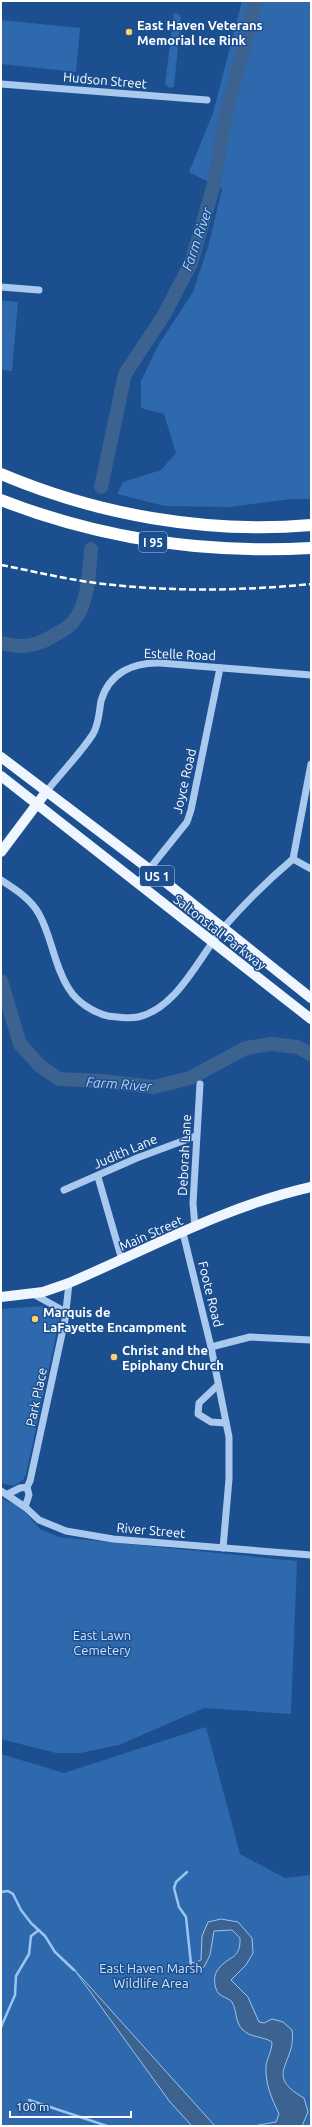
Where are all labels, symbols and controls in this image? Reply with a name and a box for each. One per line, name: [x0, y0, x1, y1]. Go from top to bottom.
place label: East Haven Veterans Memorial Ice Rink: [137, 18, 263, 47]
marker: East Haven Veterans Memorial Ice Rink: [124, 27, 134, 37]
street label: Hudson Street: [63, 69, 147, 91]
water label: Farm River: [179, 205, 216, 273]
road number: I 95: [139, 532, 167, 552]
street label: Estelle Road: [144, 646, 216, 662]
street label: Joyce Road: [170, 747, 198, 815]
road number: US 1: [140, 866, 174, 886]
street label: Saltonstall Parkway: [171, 892, 269, 972]
water label: Farm River: [86, 1074, 153, 1094]
street label: Deborah Lane: [175, 1114, 193, 1196]
street label: Judith Lane: [91, 1131, 159, 1171]
street label: Main Street: [117, 1213, 185, 1253]
street label: Foote Road: [196, 1260, 226, 1328]
place label: Marquis de LaFayette Encampment: [43, 1305, 187, 1334]
marker: Marquis de LaFayette Encampment: [30, 1314, 40, 1324]
place label: Christ and the Epiphany Church: [122, 1343, 224, 1372]
marker: Christ and the Epiphany Church: [109, 1352, 119, 1362]
street label: Park Place: [23, 1366, 49, 1428]
street label: River Street: [116, 1520, 186, 1540]
park label: East Lawn Cemetery: [73, 1628, 131, 1657]
park label: East Haven Marsh Wildlife Area: [99, 1961, 203, 1990]
scale bar: [10, 2093, 131, 2119]
text: 100 m: [16, 2100, 49, 2113]

